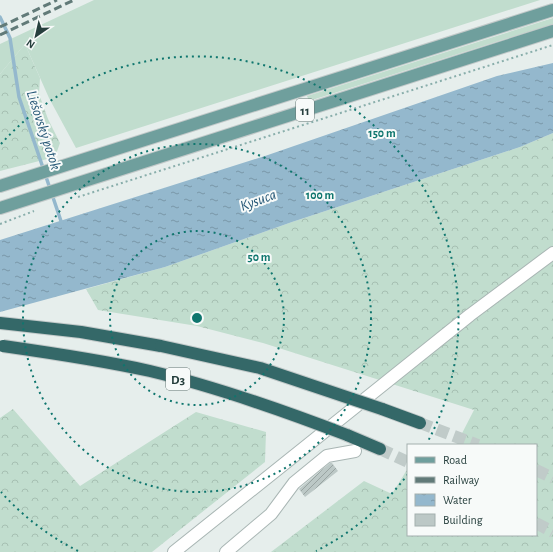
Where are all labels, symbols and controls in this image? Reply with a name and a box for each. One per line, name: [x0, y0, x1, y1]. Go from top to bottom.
north arrow: [16, 16, 56, 56]
text: N: [24, 37, 37, 51]
water label: Liešovský potok: [24, 89, 63, 172]
road number: 11: [296, 99, 314, 121]
text: 150 m: [368, 127, 396, 139]
water label: Kysuca: [238, 187, 278, 214]
text: 100 m: [306, 189, 334, 201]
text: 50 m: [248, 251, 271, 263]
centre of rings: [190, 311, 204, 325]
road number: D3: [166, 368, 190, 390]
legend: [407, 444, 537, 536]
text: Road: [443, 454, 467, 466]
text: Railway: [443, 474, 479, 487]
text: Water: [443, 494, 472, 506]
text: Building: [443, 514, 483, 526]

